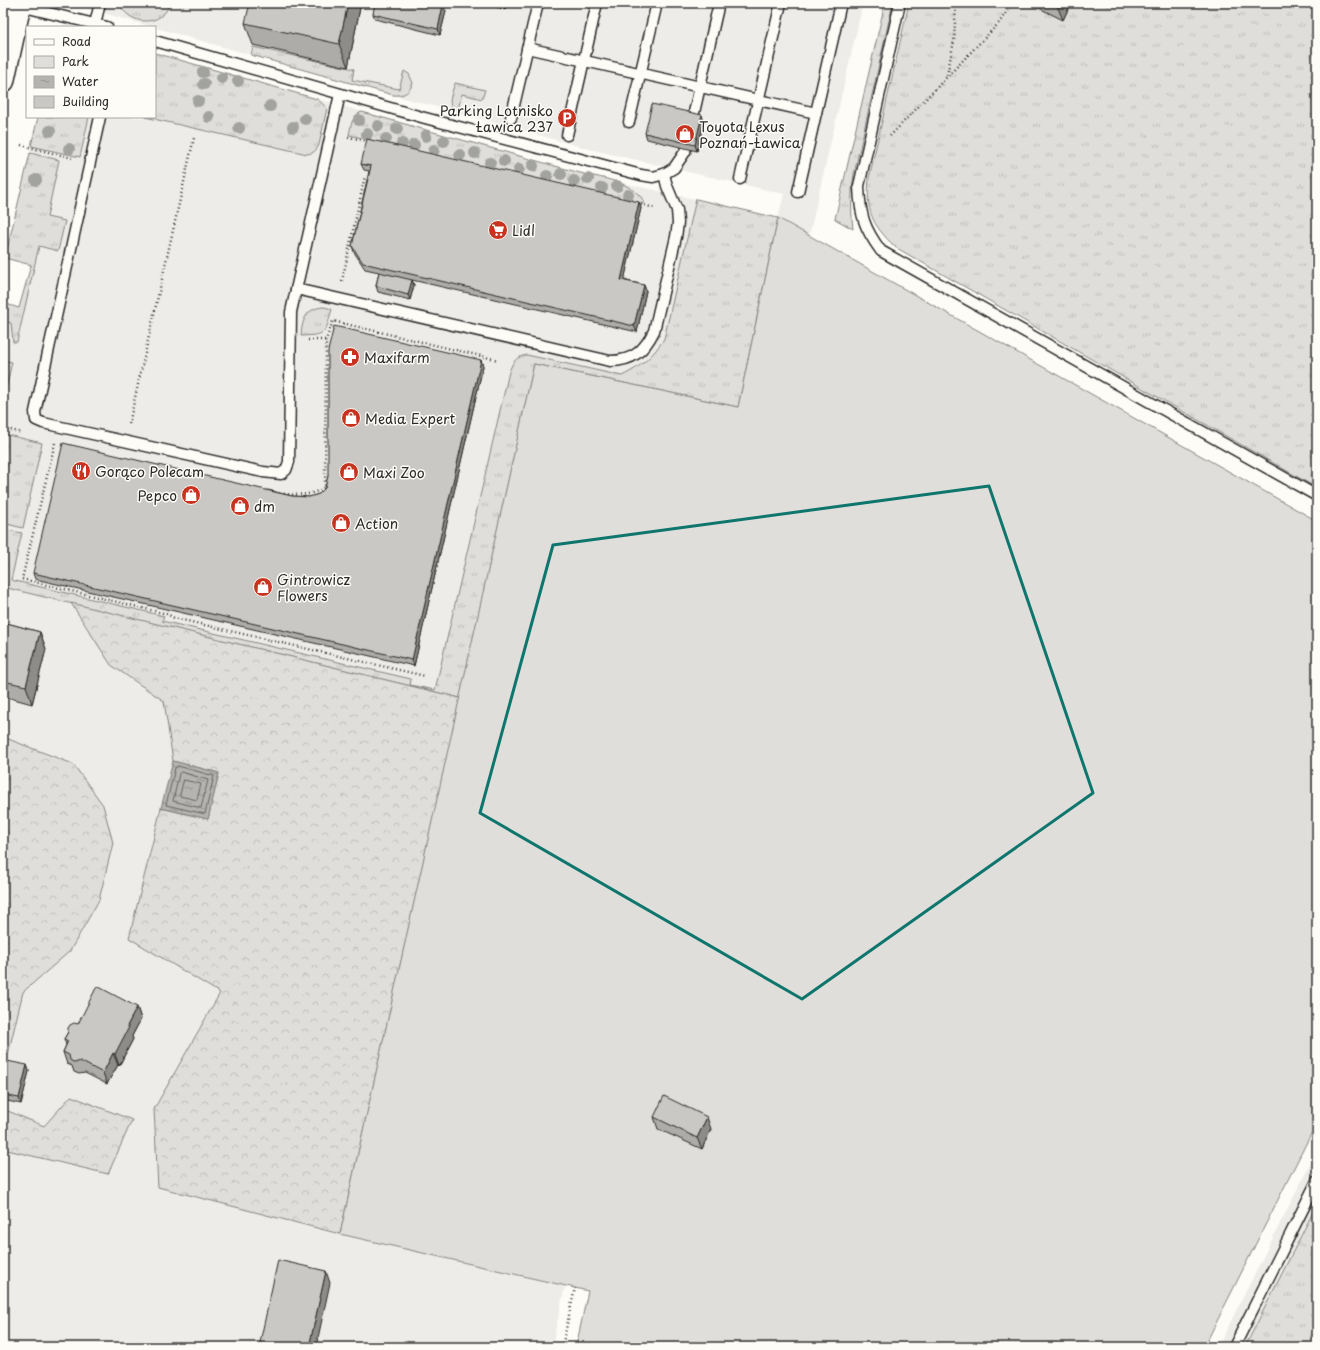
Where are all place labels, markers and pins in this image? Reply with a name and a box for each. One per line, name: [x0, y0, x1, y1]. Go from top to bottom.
place label: Parking Lotnisko Ławica 237: [440, 100, 554, 137]
parking icon: Parking Lotnisko Ławica 237: [556, 107, 578, 129]
place label: Toyota Lexus Poznań-Ławica: [699, 116, 801, 153]
shop icon: Toyota Lexus Poznań-Ławica: [674, 123, 696, 145]
supermarket icon: Lidl: [487, 219, 509, 241]
place label: Lidl: [512, 220, 535, 241]
pharmacy icon: Maxifarm: [339, 346, 361, 368]
place label: Maxifarm: [364, 347, 430, 368]
shop icon: Media Expert: [340, 407, 362, 429]
place label: Media Expert: [365, 408, 455, 429]
restaurant icon: Gorąco Polecam: [70, 460, 92, 482]
place label: Gorąco Polecam: [95, 461, 204, 482]
shop icon: Maxi Zoo: [338, 461, 360, 483]
place label: Maxi Zoo: [363, 462, 425, 483]
shop icon: Pepco: [180, 484, 202, 506]
place label: Pepco: [137, 485, 177, 506]
shop icon: dm: [229, 495, 251, 517]
place label: dm: [254, 496, 275, 517]
shop icon: Action: [330, 512, 352, 534]
place label: Action: [355, 513, 398, 534]
place label: Gintrowicz Flowers: [277, 569, 350, 606]
shop icon: Gintrowicz Flowers: [252, 576, 274, 598]

